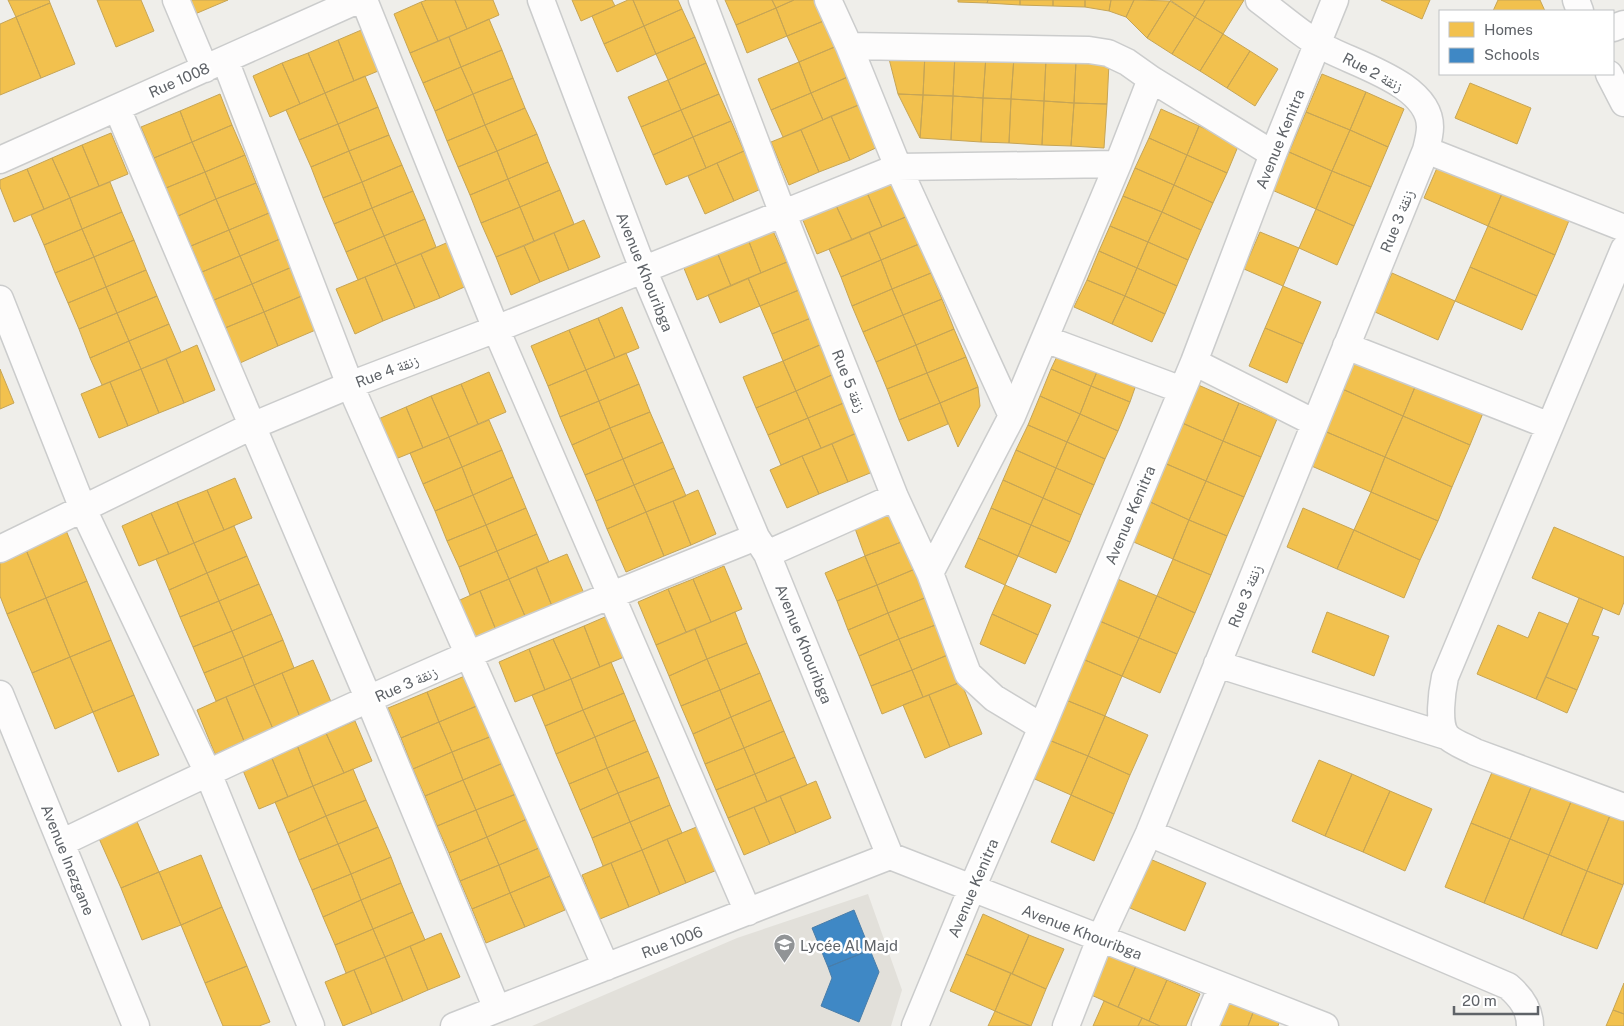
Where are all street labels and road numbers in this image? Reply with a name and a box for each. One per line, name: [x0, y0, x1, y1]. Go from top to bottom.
street label: Rue 2 زنقة: [1339, 49, 1406, 96]
street label: Rue 1008: [146, 59, 212, 101]
street label: Avenue Kenitra: [1252, 87, 1308, 191]
street label: Rue 3 زنقة: [1377, 187, 1418, 255]
street label: Avenue Khouribga: [613, 210, 677, 334]
street label: Rue 5 زنقة: [828, 347, 869, 416]
street label: Rue 4 زنقة: [353, 351, 422, 392]
street label: Avenue Kenitra: [1102, 463, 1158, 567]
street label: Rue 3 زنقة: [1225, 562, 1266, 630]
street label: Avenue Khouribga: [772, 582, 836, 706]
street label: Rue 3 زنقة: [372, 663, 440, 706]
street label: Avenue Inezgane: [38, 802, 98, 918]
street label: Avenue Kenitra: [945, 836, 1001, 940]
street label: Avenue Khouribga: [1020, 901, 1144, 963]
street label: Rue 1006: [639, 923, 705, 961]

